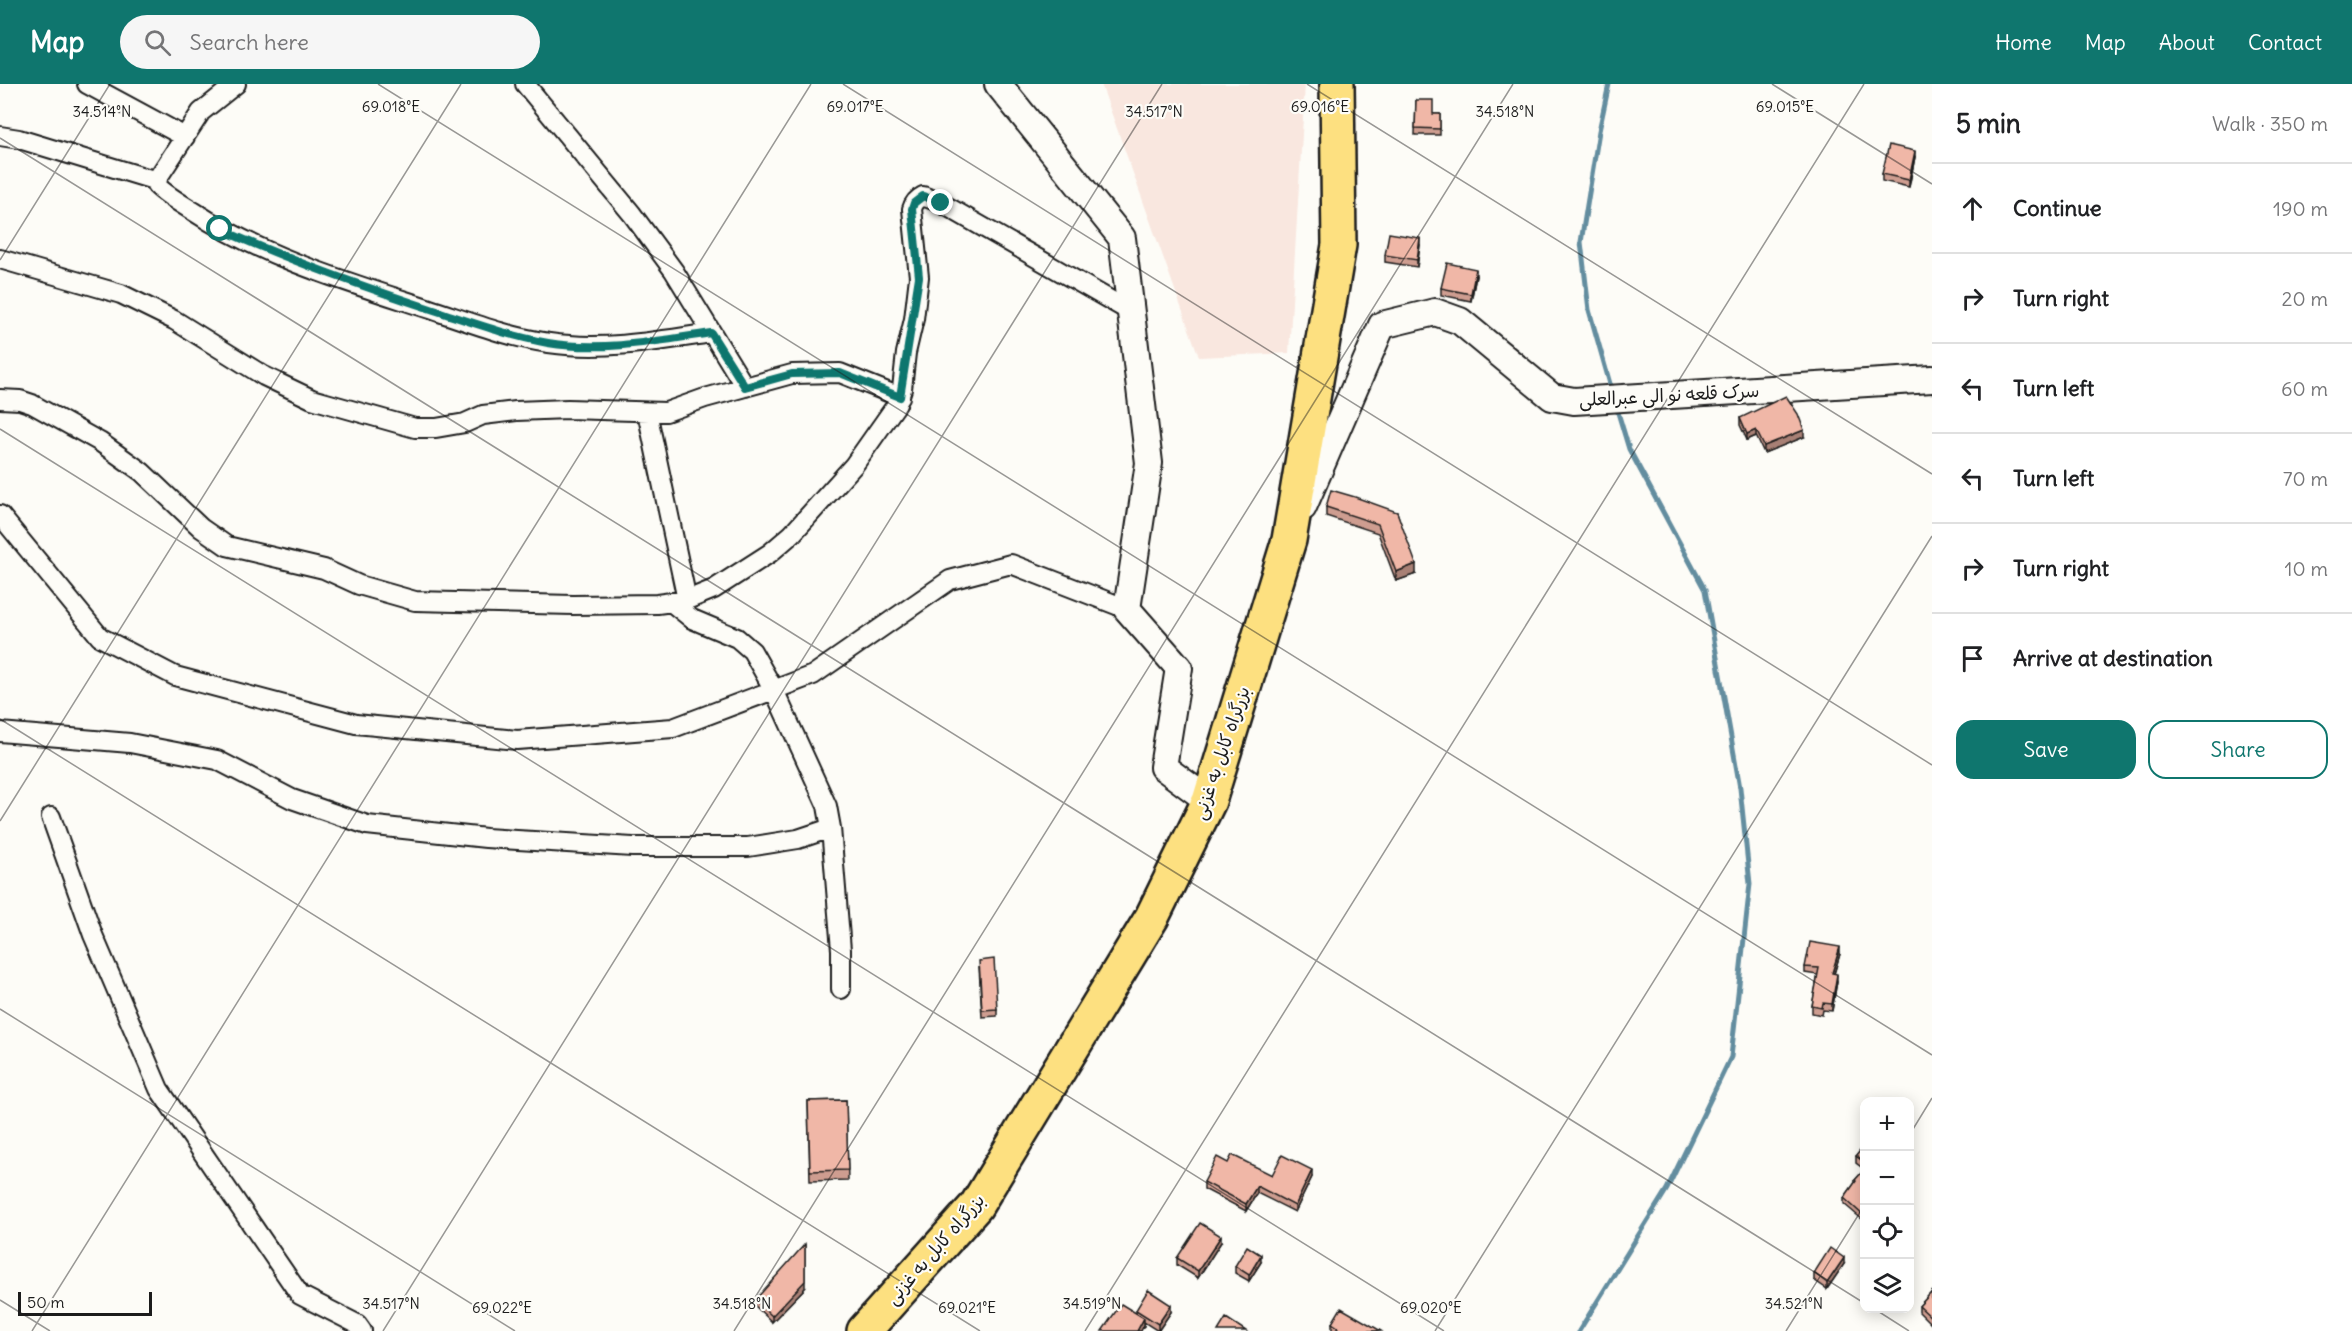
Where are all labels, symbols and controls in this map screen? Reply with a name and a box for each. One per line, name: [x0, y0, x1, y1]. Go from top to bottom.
search box: [120, 15, 540, 69]
text: Map: [30, 24, 84, 60]
icon: search: [141, 26, 174, 59]
text: Search here: [189, 28, 309, 56]
text: Home: [1995, 29, 2052, 56]
text: Map: [2085, 29, 2126, 56]
text: About: [2159, 29, 2215, 56]
text: Contact: [2248, 29, 2322, 56]
text: 69.018°E: [362, 97, 420, 116]
text: 69.017°E: [826, 97, 884, 116]
text: 69.016°E: [1291, 97, 1349, 116]
text: 69.015°E: [1756, 97, 1814, 116]
text: 34.514°N: [73, 102, 131, 121]
text: 34.517°N: [1125, 102, 1183, 121]
text: 34.518°N: [1476, 102, 1534, 121]
text: 5 min: [1956, 107, 2021, 140]
text: Walk · 350 m: [2212, 111, 2328, 136]
route end: [927, 189, 953, 215]
icon: ahead: [1956, 192, 1989, 225]
text: Continue: [2013, 194, 2102, 222]
text: 190 m: [2273, 196, 2328, 221]
route start: [206, 215, 232, 241]
icon: right: [1956, 282, 1989, 315]
text: Turn right: [2013, 284, 2109, 312]
text: 20 m: [2282, 286, 2328, 311]
icon: left: [1956, 372, 1989, 405]
text: Turn left: [2013, 374, 2094, 402]
text: 60 m: [2281, 376, 2328, 401]
street label: سرک قلعه نو الی عبرالعلی: [1578, 379, 1760, 411]
icon: left: [1956, 462, 1989, 495]
text: Turn left: [2013, 464, 2094, 492]
text: 70 m: [2283, 466, 2328, 491]
icon: right: [1956, 552, 1989, 585]
text: Turn right: [2013, 554, 2109, 582]
text: 10 m: [2285, 556, 2328, 581]
icon: arrive: [1956, 642, 1989, 675]
text: Arrive at destination: [2013, 644, 2213, 672]
street label: بزرگراه کابل به غزنی: [1187, 683, 1255, 823]
button: Save: [1956, 720, 2136, 779]
button: Share: [2148, 720, 2328, 779]
map controls: [1860, 1097, 1914, 1313]
button: +: [1860, 1097, 1914, 1151]
button: −: [1860, 1151, 1914, 1205]
street label: بزرگراه کابل به غزنی: [881, 1189, 989, 1309]
button: locate: [1860, 1205, 1914, 1259]
button: layers: [1860, 1259, 1914, 1313]
scale bar: [18, 1289, 152, 1316]
text: 50 m: [27, 1292, 65, 1312]
text: 34.517°N: [362, 1294, 420, 1313]
text: 34.518°N: [713, 1294, 771, 1313]
text: 34.519°N: [1063, 1294, 1121, 1313]
text: 34.521°N: [1765, 1294, 1823, 1313]
text: 69.022°E: [472, 1298, 532, 1317]
text: 69.021°E: [938, 1298, 996, 1317]
text: 69.020°E: [1400, 1298, 1462, 1317]

